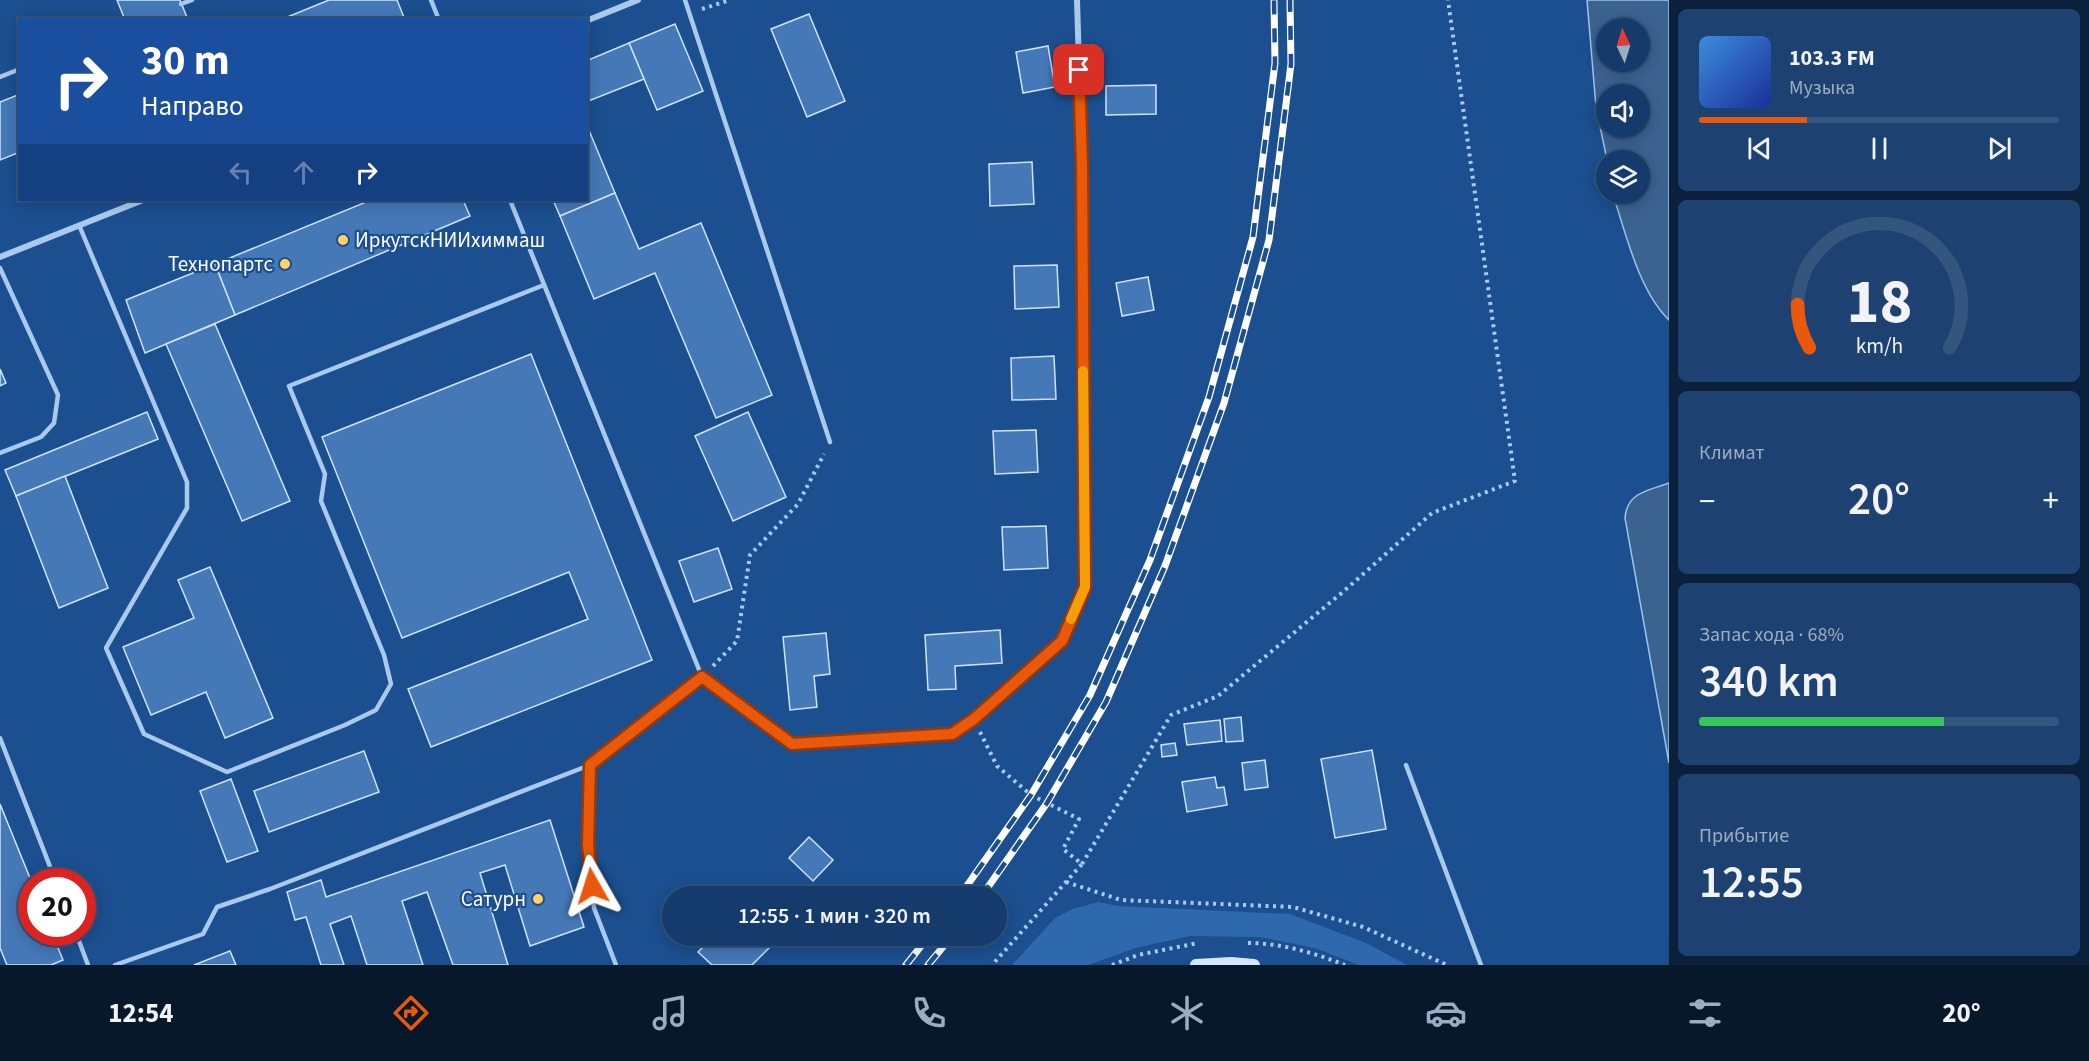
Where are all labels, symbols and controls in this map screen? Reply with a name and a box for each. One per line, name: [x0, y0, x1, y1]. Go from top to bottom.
north arrow: [1596, 18, 1650, 72]
map controls: [1596, 18, 1650, 204]
text: 30 m: [141, 31, 230, 91]
icon: right: [42, 42, 120, 120]
text: 103.3 FM: [1789, 42, 1875, 74]
pin: [1053, 44, 1104, 95]
icon: arrive: [1062, 53, 1095, 86]
text: Музыка: [1789, 74, 1855, 102]
button: sound: [1596, 84, 1650, 138]
text: Направо: [141, 87, 244, 126]
icon: previous: [1743, 132, 1776, 165]
icon: pause: [1863, 132, 1896, 165]
icon: next: [1983, 132, 2016, 165]
button: layers: [1596, 150, 1650, 204]
icon: left: [224, 156, 257, 189]
icon: ahead: [287, 156, 320, 189]
icon: right: [350, 156, 383, 189]
place label: ИркутскНИИхиммаш: [355, 225, 545, 255]
marker: ИркутскНИИхиммаш: [336, 233, 350, 247]
place label: Технопартс: [168, 249, 273, 279]
marker: Технопартс: [278, 257, 292, 271]
text: 18: [1846, 258, 1912, 347]
text: km/h: [1855, 332, 1903, 363]
text: Климат: [1699, 439, 1765, 467]
text: 20°: [1848, 468, 1910, 532]
text: −: [1699, 478, 1715, 525]
text: +: [2043, 478, 2059, 525]
text: Запас хода · 68%: [1699, 621, 1844, 649]
text: 340 km: [1699, 650, 1839, 714]
text: Прибытие: [1699, 822, 1789, 850]
text: 12:55: [1699, 851, 1804, 915]
position arrow: [560, 854, 624, 918]
speed limit sign: 20: [18, 868, 96, 946]
place label: Сатурн: [461, 884, 526, 914]
marker: Сатурн: [531, 892, 545, 906]
text: 12:55 · 1 мин · 320 m: [738, 900, 931, 932]
icon: directions: [390, 992, 432, 1034]
icon: music: [649, 992, 691, 1034]
icon: phone: [908, 992, 950, 1034]
icon: climate: [1166, 992, 1208, 1034]
icon: car: [1425, 992, 1467, 1034]
icon: filters: [1684, 992, 1726, 1034]
text: 12:54: [108, 994, 173, 1033]
text: 20°: [1942, 994, 1981, 1033]

